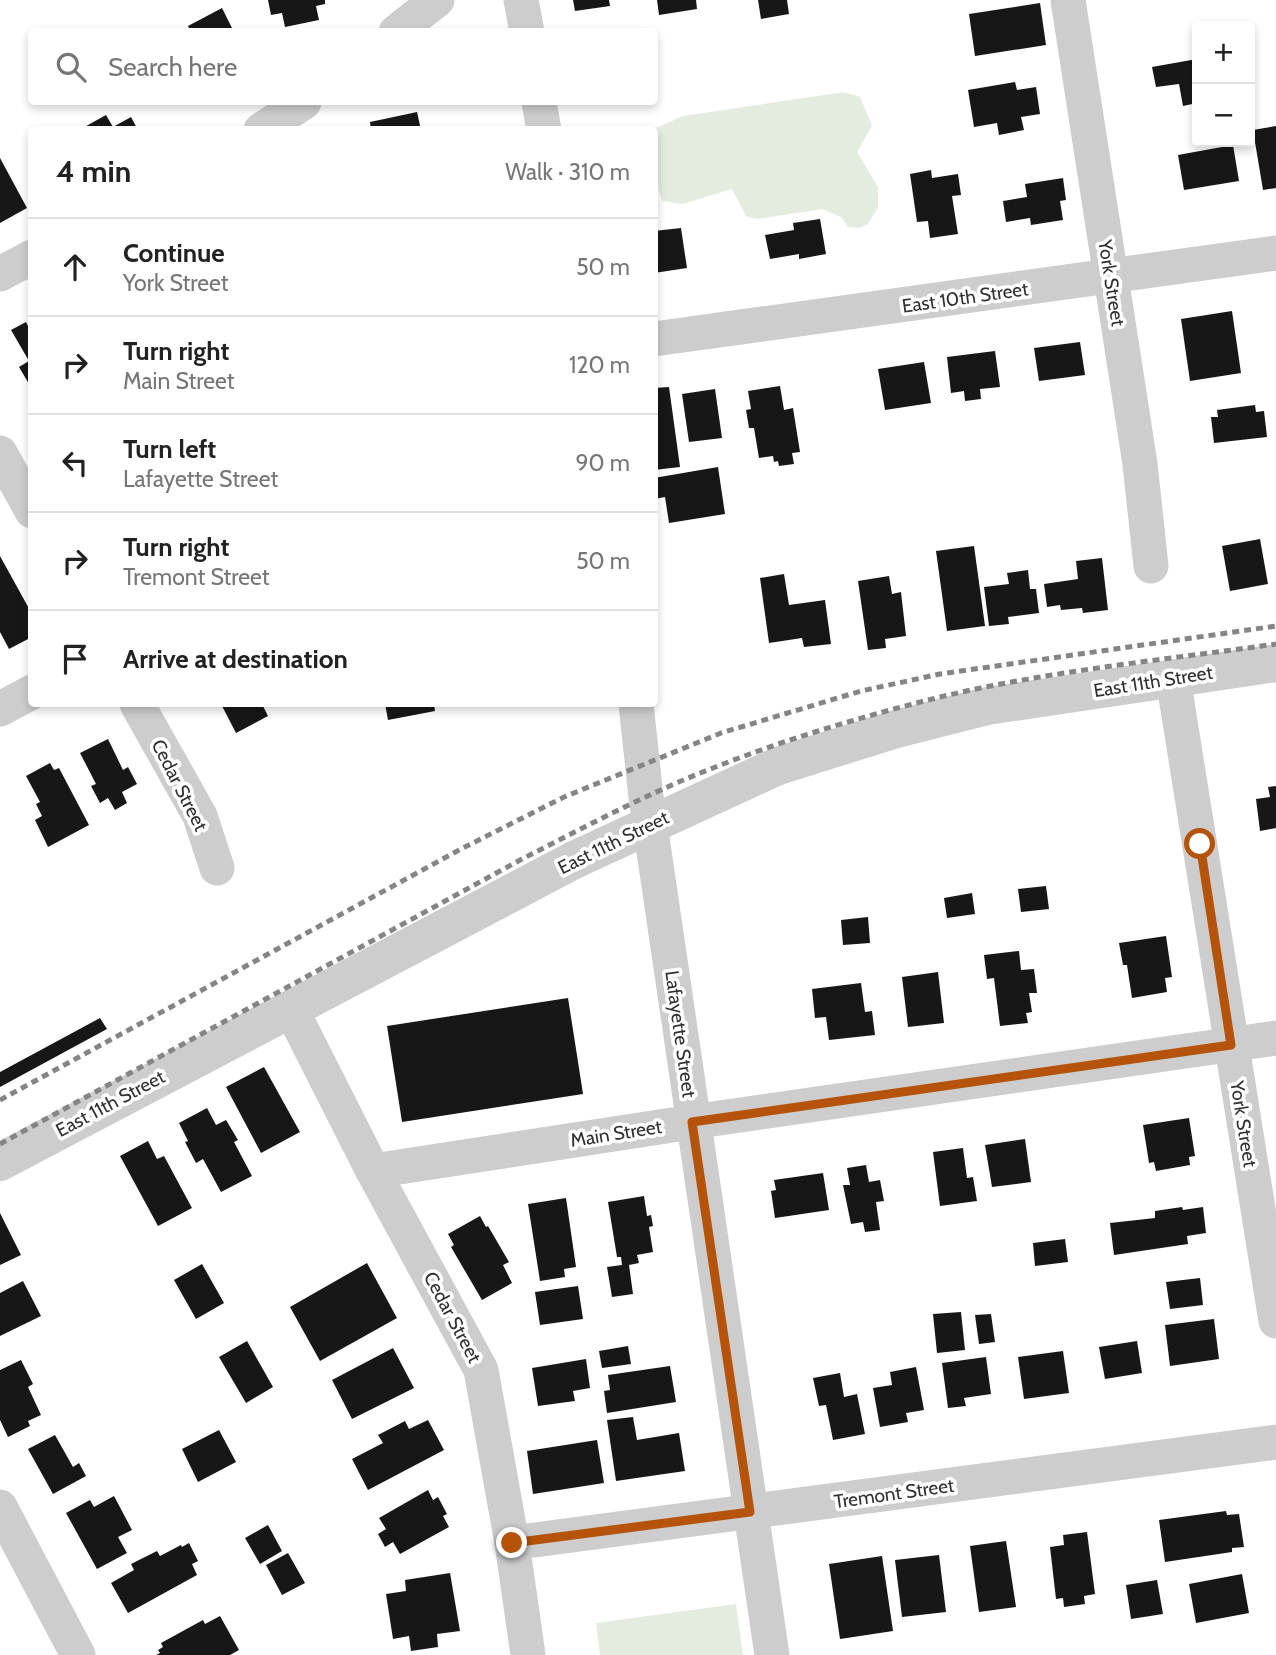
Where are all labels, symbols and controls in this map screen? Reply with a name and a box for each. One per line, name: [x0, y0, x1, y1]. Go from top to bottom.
map controls: [1192, 21, 1255, 147]
button: +: [1192, 21, 1255, 84]
search box: [28, 28, 658, 105]
icon: search: [52, 48, 90, 86]
text: Search here: [108, 51, 237, 83]
button: −: [1192, 84, 1255, 147]
text: 4 min: [56, 153, 131, 190]
text: Walk · 310 m: [505, 158, 630, 186]
text: Continue: [123, 237, 225, 269]
street label: York Street: [1093, 237, 1130, 329]
icon: ahead: [56, 248, 94, 286]
text: 50 m: [576, 253, 630, 281]
text: York Street: [123, 269, 229, 297]
street label: East 10th Street: [900, 277, 1030, 318]
text: Turn right: [123, 335, 229, 367]
icon: right: [56, 346, 94, 384]
text: 120 m: [569, 351, 630, 379]
text: Main Street: [123, 367, 235, 395]
text: Turn left: [123, 433, 216, 465]
icon: left: [56, 444, 94, 482]
text: 90 m: [576, 449, 630, 477]
text: Lafayette Street: [123, 465, 278, 493]
text: Turn right: [123, 531, 229, 563]
icon: right: [56, 542, 94, 580]
text: 50 m: [576, 547, 630, 575]
text: Tremont Street: [123, 563, 270, 591]
icon: arrive: [56, 640, 94, 678]
text: Arrive at destination: [123, 643, 348, 675]
street label: East 11th Street: [1092, 661, 1215, 702]
street label: Cedar Street: [147, 735, 213, 835]
street label: East 11th Street: [554, 805, 673, 879]
route start: [1184, 828, 1215, 859]
street label: Lafayette Street: [660, 969, 701, 1100]
street label: East 11th Street: [52, 1065, 169, 1142]
street label: York Street: [1225, 1078, 1262, 1170]
street label: Main Street: [569, 1115, 664, 1152]
street label: Cedar Street: [419, 1268, 486, 1367]
street label: Tremont Street: [833, 1474, 956, 1513]
route end: [496, 1527, 527, 1558]

